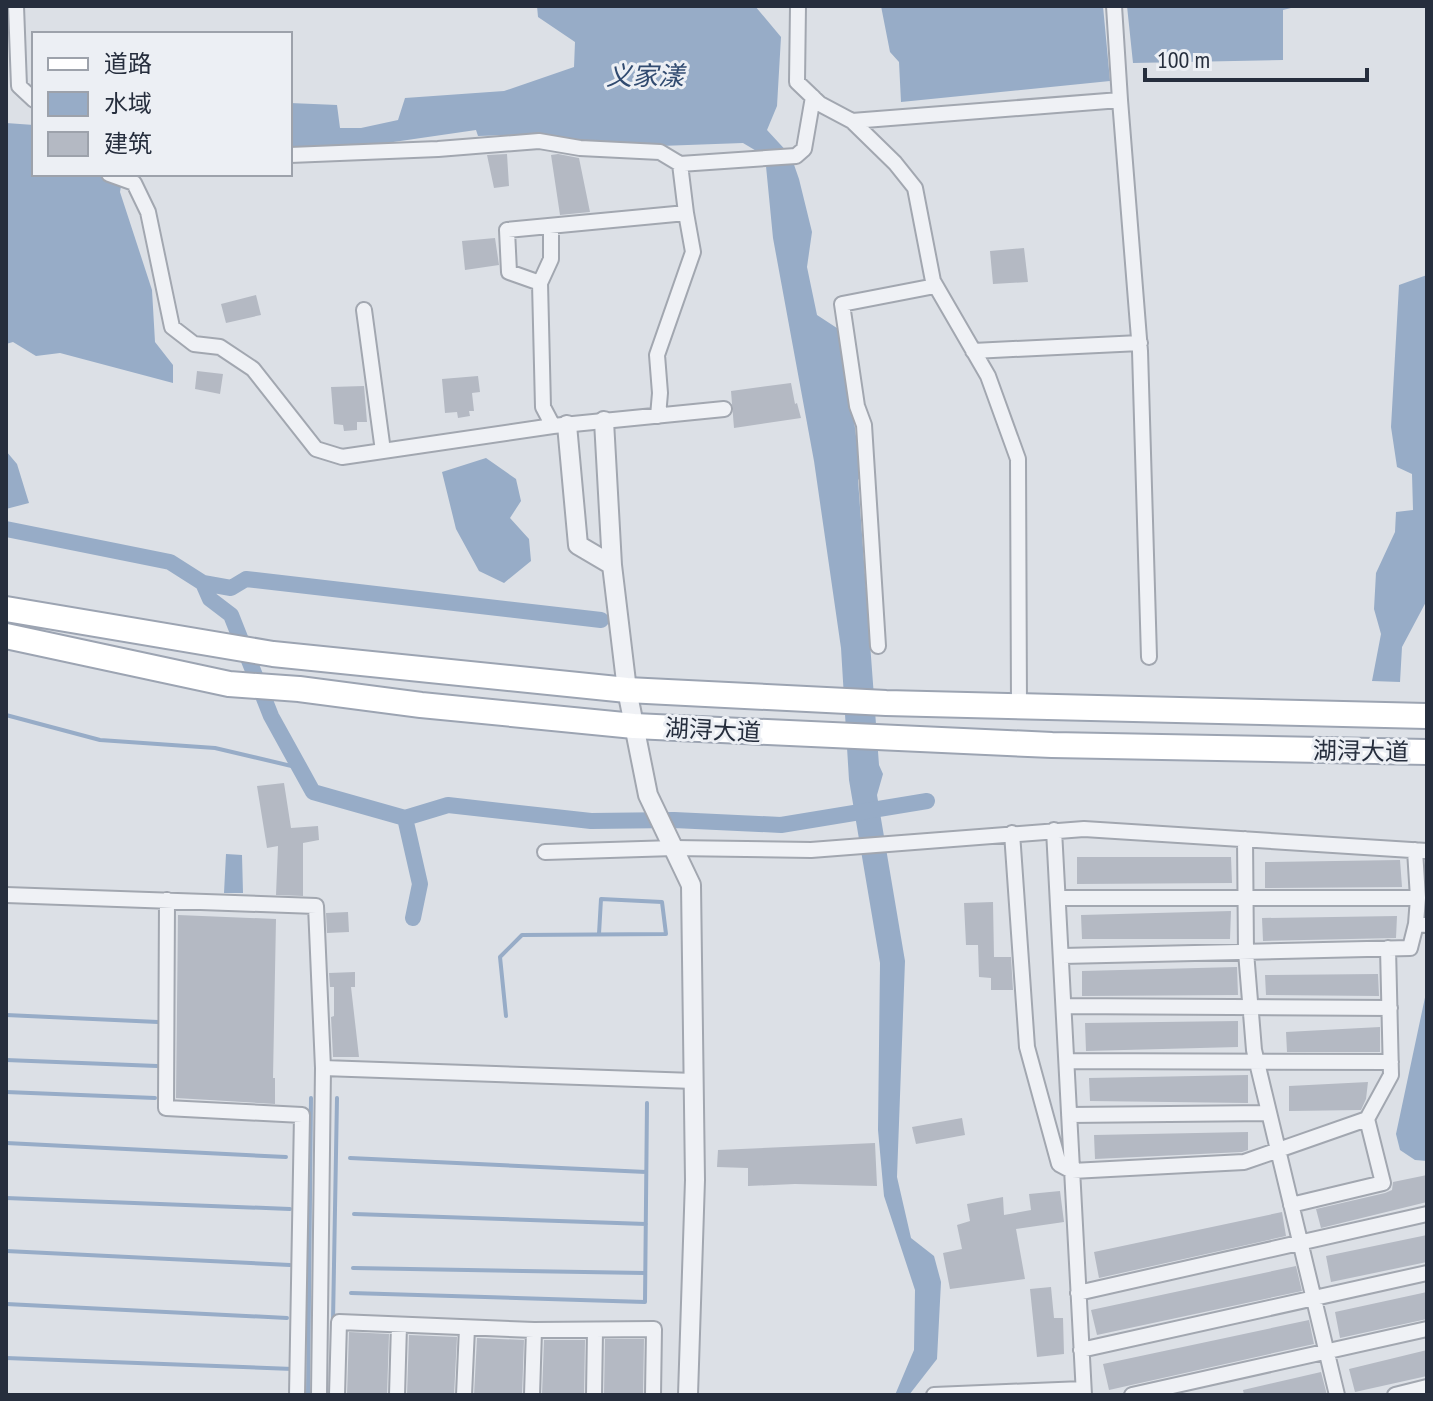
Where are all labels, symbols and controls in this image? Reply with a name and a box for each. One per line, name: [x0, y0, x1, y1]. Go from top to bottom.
legend: [32, 32, 292, 176]
scale bar: [1145, 32, 1367, 82]
text: 100 m: [1157, 44, 1210, 75]
text: 道路: [104, 48, 152, 79]
water label: 义家漾: [606, 59, 687, 92]
text: 水域: [104, 88, 152, 119]
text: 建筑: [104, 128, 152, 159]
street label: 湖浔大道: [664, 712, 762, 748]
street label: 湖浔大道: [1313, 735, 1409, 767]

